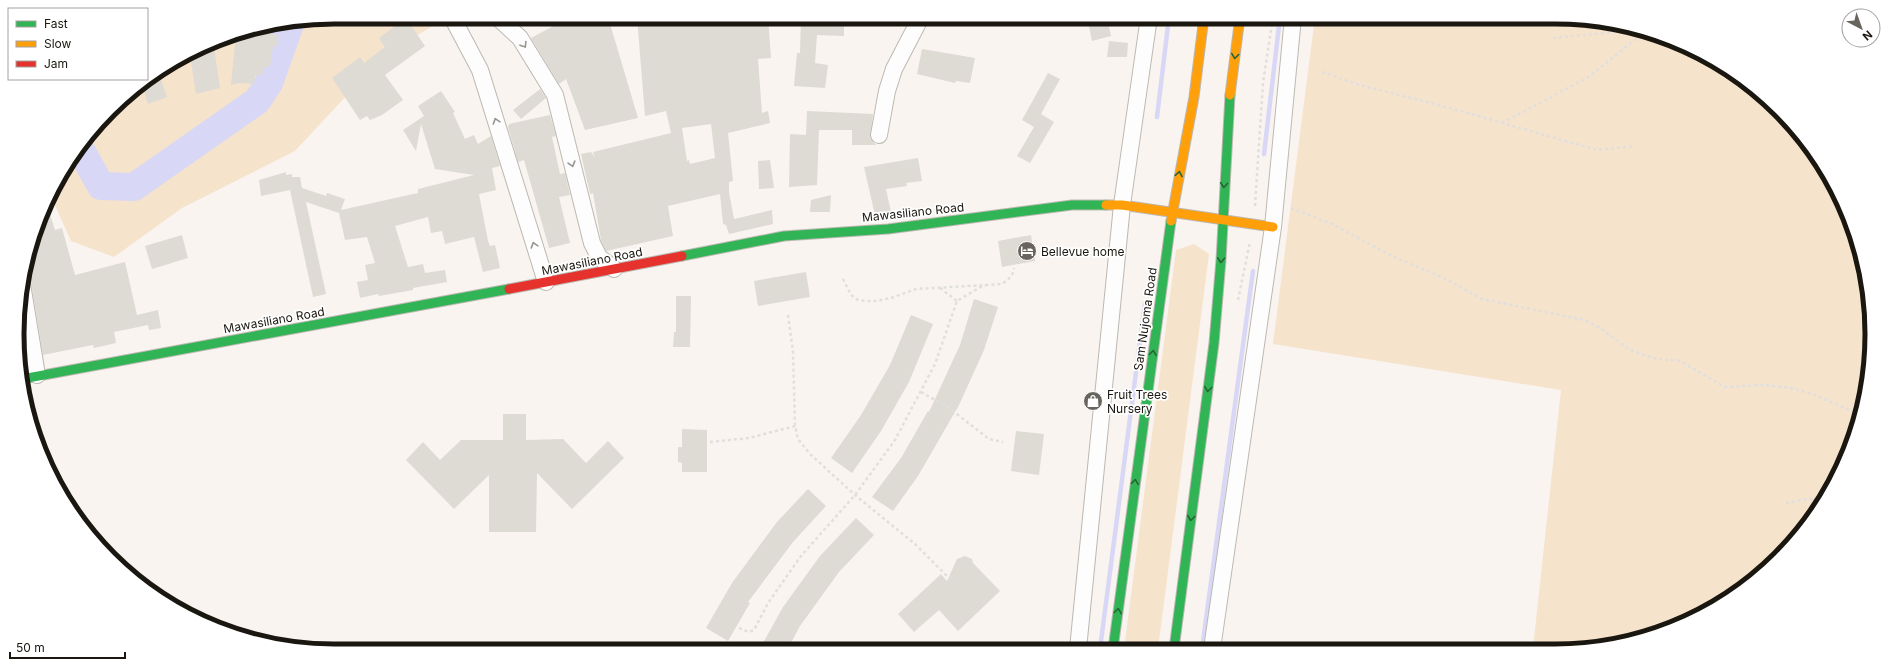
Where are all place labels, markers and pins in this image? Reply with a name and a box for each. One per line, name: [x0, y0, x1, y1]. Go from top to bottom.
hotel icon: Bellevue home: [1016, 240, 1038, 262]
place label: Bellevue home: [1041, 244, 1124, 259]
place label: Fruit Trees Nursery: [1107, 387, 1167, 416]
shop icon: Fruit Trees Nursery: [1082, 390, 1104, 412]

